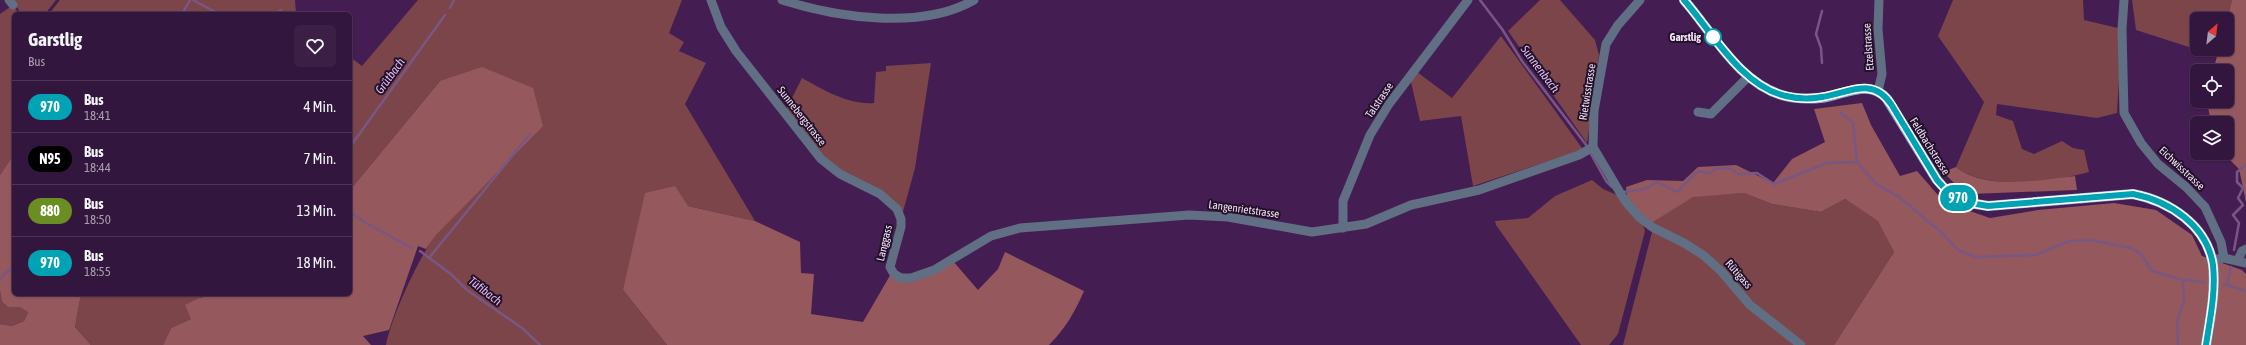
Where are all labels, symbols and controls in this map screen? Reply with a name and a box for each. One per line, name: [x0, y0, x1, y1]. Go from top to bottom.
north arrow: [2190, 12, 2234, 56]
map controls: [2190, 12, 2234, 160]
street label: Etzelstrasse: [1860, 23, 1876, 71]
button: heart: [294, 25, 336, 67]
text: Garstlig: [28, 28, 82, 50]
marker: Garstlig: [1704, 28, 1722, 46]
place label: Garstlig: [1670, 31, 1701, 43]
water label: Sunnenbach: [1517, 42, 1562, 95]
text: Bus: [28, 54, 45, 69]
water label: Grütbach: [372, 55, 408, 97]
street label: Rietwisstrasse: [1577, 63, 1597, 121]
button: locate: [2190, 64, 2234, 108]
street label: Talstrasse: [1363, 80, 1395, 120]
street label: Sunnebergstrasse: [775, 84, 829, 148]
text: Bus: [84, 91, 104, 108]
text: 4 Min.: [303, 98, 336, 115]
text: 970: [40, 99, 60, 115]
text: 18:41: [84, 108, 111, 123]
street label: Feldbachstrasse: [1908, 115, 1952, 177]
button: layers: [2190, 116, 2234, 160]
text: Bus: [84, 143, 104, 160]
street label: Eichwisstrasse: [2157, 144, 2207, 192]
text: 7 Min.: [303, 150, 336, 167]
text: N95: [39, 151, 61, 167]
text: 18:44: [84, 160, 111, 175]
line badge: 970: [1935, 185, 1981, 211]
text: 970: [1948, 190, 1968, 206]
text: Bus: [84, 195, 104, 212]
street label: Langenrietstrasse: [1208, 198, 1280, 220]
text: 13 Min.: [296, 202, 336, 219]
text: 880: [40, 203, 60, 219]
text: 18:50: [84, 212, 111, 227]
street label: Langgass: [874, 224, 894, 262]
text: Bus: [84, 247, 104, 264]
text: 18 Min.: [296, 254, 336, 271]
text: 970: [40, 255, 60, 271]
street label: Rütigass: [1723, 257, 1755, 291]
text: 18:55: [84, 264, 111, 279]
water label: Tüfibach: [466, 274, 504, 308]

